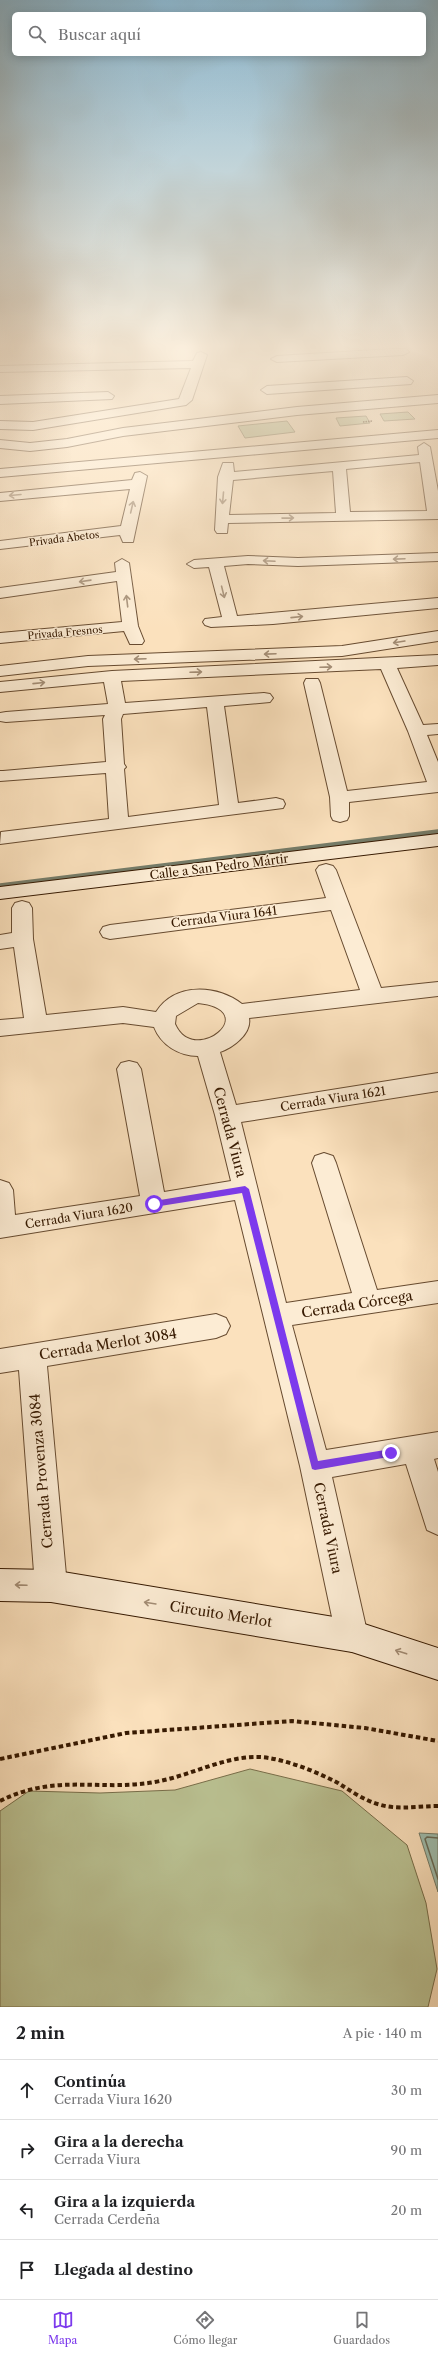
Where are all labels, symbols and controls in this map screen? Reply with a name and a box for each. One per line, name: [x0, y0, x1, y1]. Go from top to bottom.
search box: [12, 12, 426, 56]
icon: search: [26, 23, 48, 45]
text: Buscar aquí: [58, 25, 141, 44]
one-way arrow: [9, 491, 22, 499]
one-way arrow: [220, 491, 227, 504]
one-way arrow: [129, 501, 137, 514]
one-way arrow: [281, 514, 294, 521]
street label: Privada Abetos: [28, 528, 100, 549]
one-way arrow: [393, 555, 406, 563]
one-way arrow: [263, 557, 276, 564]
one-way arrow: [79, 577, 92, 585]
one-way arrow: [220, 585, 227, 598]
one-way arrow: [123, 595, 131, 608]
one-way arrow: [290, 613, 303, 621]
street label: Privada Fresnos: [27, 623, 103, 642]
one-way arrow: [393, 638, 406, 646]
one-way arrow: [264, 650, 277, 657]
one-way arrow: [134, 656, 147, 663]
one-way arrow: [319, 663, 332, 670]
one-way arrow: [189, 669, 202, 676]
one-way arrow: [32, 679, 45, 687]
street label: Calle a San Pedro Mártir: [149, 851, 289, 882]
street label: Cerrada Viura 1641: [170, 903, 278, 930]
street label: Cerrada Viura 1621: [279, 1083, 387, 1114]
street label: Cerrada Viura: [209, 1085, 251, 1180]
route start: [145, 1195, 163, 1213]
street label: Cerrada Viura 1620: [24, 1200, 134, 1231]
street label: Cerrada Córcega: [300, 1286, 414, 1322]
street label: Cerrada Merlot 3084: [38, 1324, 178, 1364]
street label: Cerrada Provenza 3084: [25, 1393, 57, 1549]
route end: [382, 1444, 400, 1462]
street label: Cerrada Viura: [310, 1481, 347, 1576]
one-way arrow: [15, 1582, 28, 1589]
street label: Circuito Merlot: [168, 1597, 274, 1631]
one-way arrow: [144, 1599, 157, 1607]
one-way arrow: [395, 1648, 408, 1655]
text: 2 min: [16, 2023, 65, 2043]
text: A pie · 140 m: [343, 2025, 422, 2041]
text: Continúa: [54, 2072, 126, 2091]
icon: ahead: [16, 2079, 38, 2101]
text: 30 m: [391, 2082, 422, 2098]
text: Cerrada Viura 1620: [54, 2091, 172, 2107]
text: Gira a la derecha: [54, 2132, 184, 2151]
icon: right: [16, 2139, 38, 2161]
text: 90 m: [391, 2142, 422, 2158]
text: Cerrada Viura: [54, 2151, 140, 2167]
text: Gira a la izquierda: [54, 2192, 195, 2211]
icon: left: [16, 2199, 38, 2221]
text: 20 m: [391, 2202, 422, 2218]
text: Cerrada Cerdeña: [54, 2211, 160, 2227]
icon: arrive: [16, 2259, 38, 2281]
text: Llegada al destino: [54, 2260, 193, 2279]
tab: Mapa: [48, 2309, 77, 2347]
tab: Cómo llegar: [173, 2309, 237, 2347]
tab: Guardados: [333, 2309, 390, 2347]

